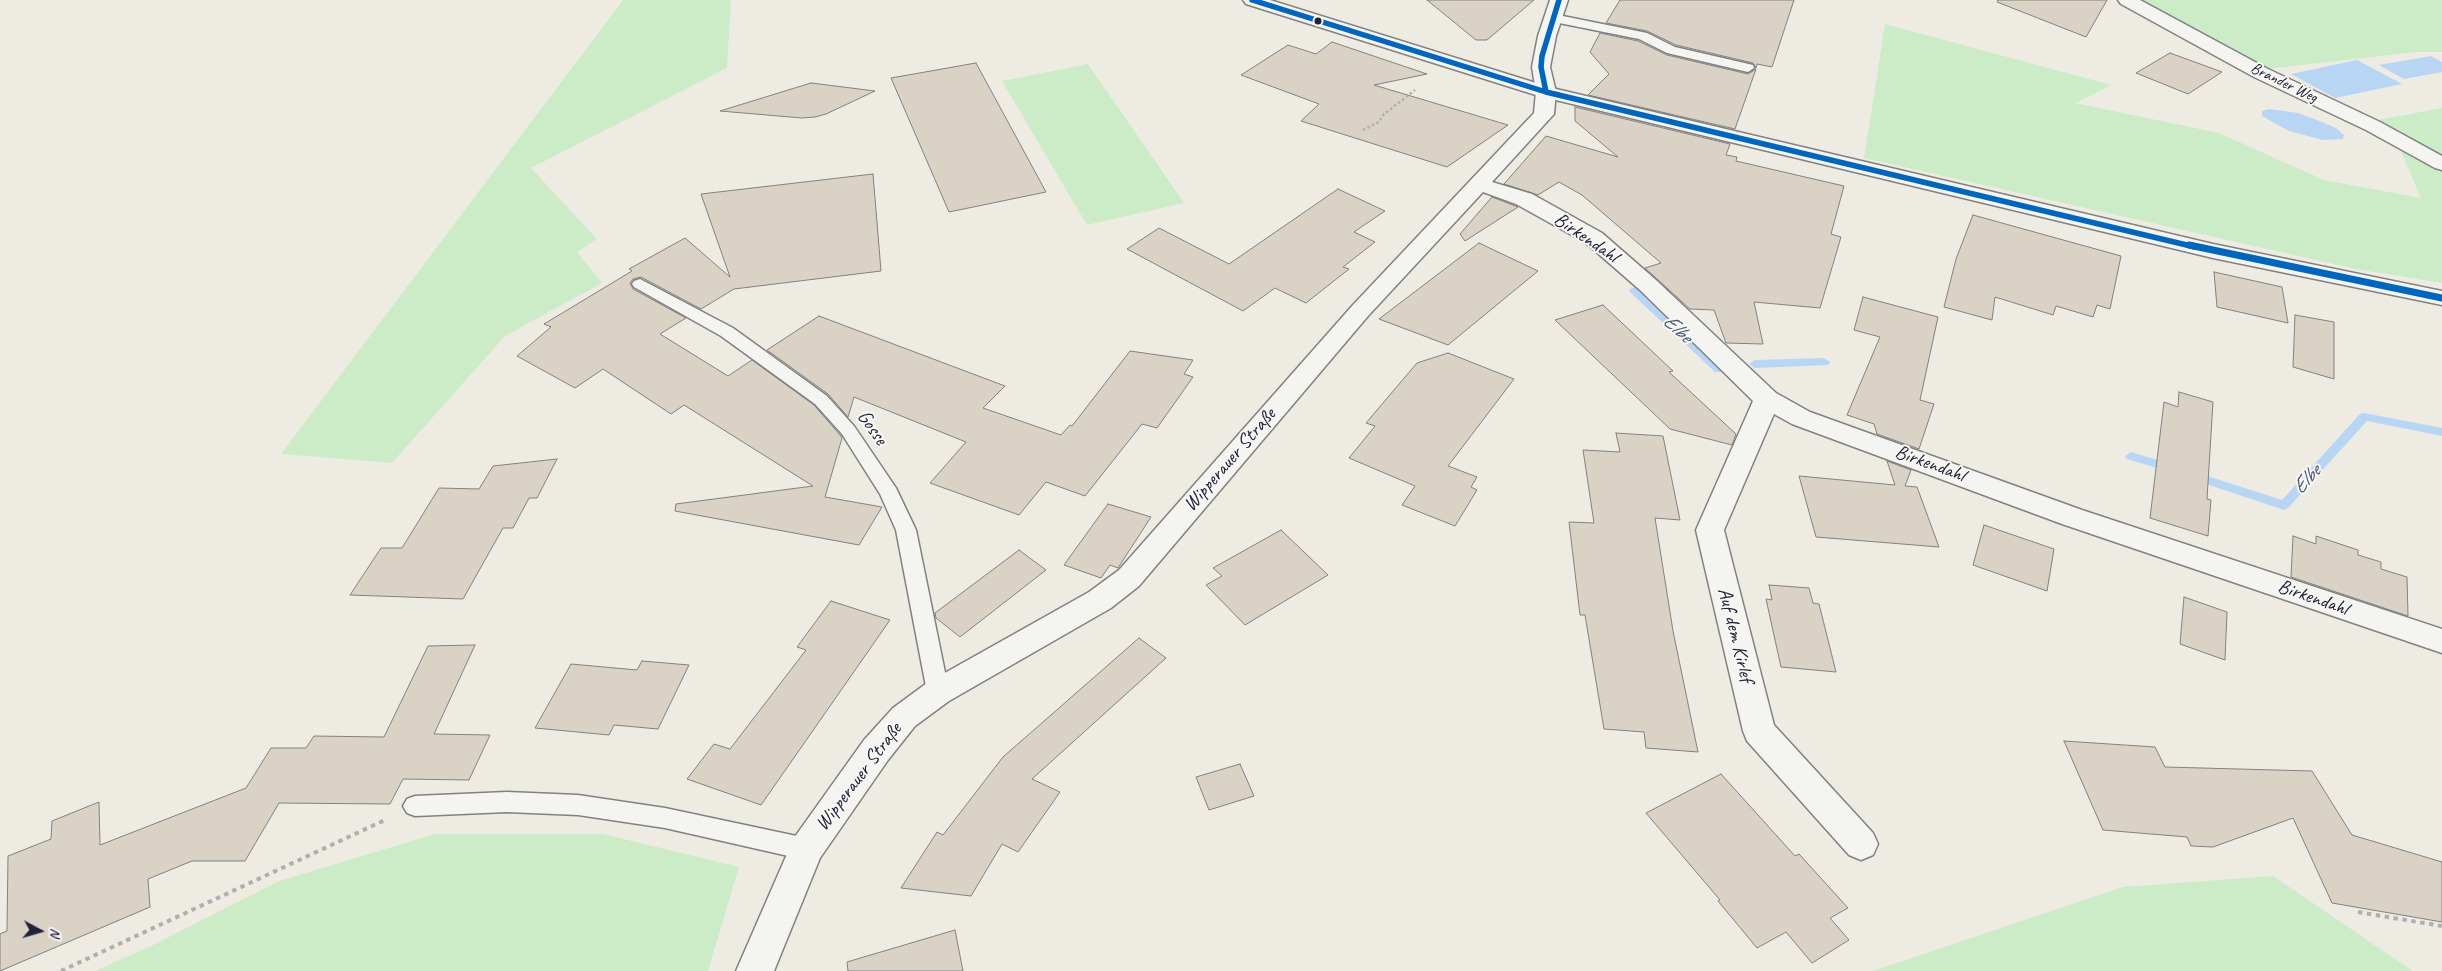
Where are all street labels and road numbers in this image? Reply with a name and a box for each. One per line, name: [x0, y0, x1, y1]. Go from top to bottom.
street label: Brander Weg: [2247, 59, 2321, 107]
street label: Birkendahl: [1549, 208, 1623, 268]
street label: Wipperauer Straße: [1179, 404, 1281, 516]
street label: Gosse: [852, 406, 892, 450]
street label: Birkendahl: [1892, 440, 1968, 488]
street label: Birkendahl: [2275, 575, 2351, 621]
street label: Auf dem Kirlef: [1712, 585, 1758, 685]
street label: Wipperauer Straße: [811, 718, 907, 836]

